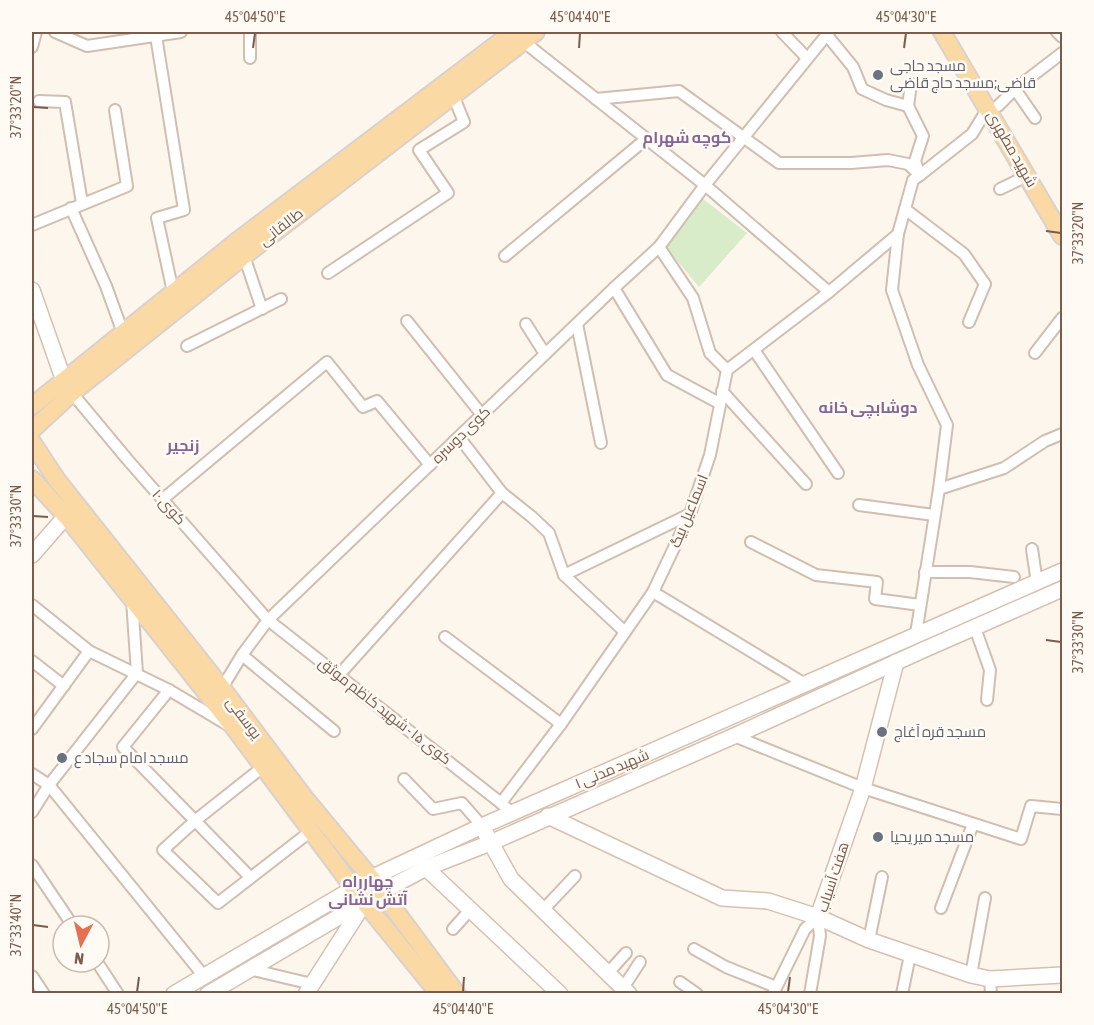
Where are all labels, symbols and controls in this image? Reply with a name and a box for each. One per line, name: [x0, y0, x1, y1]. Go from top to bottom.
text: 45°04'50"E: [225, 8, 286, 25]
text: 45°04'40"E: [550, 8, 611, 25]
text: 45°04'30"E: [876, 8, 937, 25]
place label: مسجد حاجی قاضی;مسجد حاج قاضی: [890, 57, 1036, 94]
marker: مسجد حاجی قاضی;مسجد حاج قاضی: [871, 68, 885, 82]
text: 37°33'20"N: [7, 76, 24, 138]
street label: شهید مطهری: [982, 107, 1041, 191]
district label: کوچه شهرام: [643, 128, 731, 149]
text: 37°33'20"N: [1069, 202, 1086, 264]
street label: طالقانی: [255, 204, 307, 251]
district label: دوشابچی خانه: [819, 398, 917, 419]
street label: کوی دوسره: [428, 403, 495, 468]
district label: زنجیر: [166, 436, 199, 455]
street label: اسماعیل بیگ: [666, 472, 713, 551]
text: 37°33'30"N: [7, 485, 24, 547]
street label: کوی ۱۰: [148, 485, 190, 529]
text: 37°33'30"N: [1069, 611, 1086, 673]
street label: کوی ۱۵ - شهید کاظم موثق: [314, 654, 455, 769]
street label: یوسفی: [222, 693, 266, 743]
place label: مسجد قره آغاج: [894, 723, 986, 743]
marker: مسجد قره آغاج: [875, 725, 889, 739]
street label: شهید مدنی ۱: [572, 745, 652, 794]
place label: مسجد امام سجاد ع: [74, 749, 189, 769]
marker: مسجد امام سجاد ع: [55, 751, 69, 765]
place label: مسجد میر یحیا: [890, 828, 974, 846]
marker: مسجد میر یحیا: [871, 830, 885, 844]
street label: هفت آسیاب: [813, 840, 852, 914]
district label: چهارراه آتش نشانی: [328, 872, 408, 909]
text: 37°33'40"N: [7, 894, 24, 956]
north arrow: [51, 914, 111, 974]
text: N: [73, 949, 85, 968]
text: 45°04'50"E: [107, 1000, 168, 1017]
text: 45°04'40"E: [433, 1000, 494, 1017]
text: 45°04'30"E: [758, 1000, 819, 1017]

